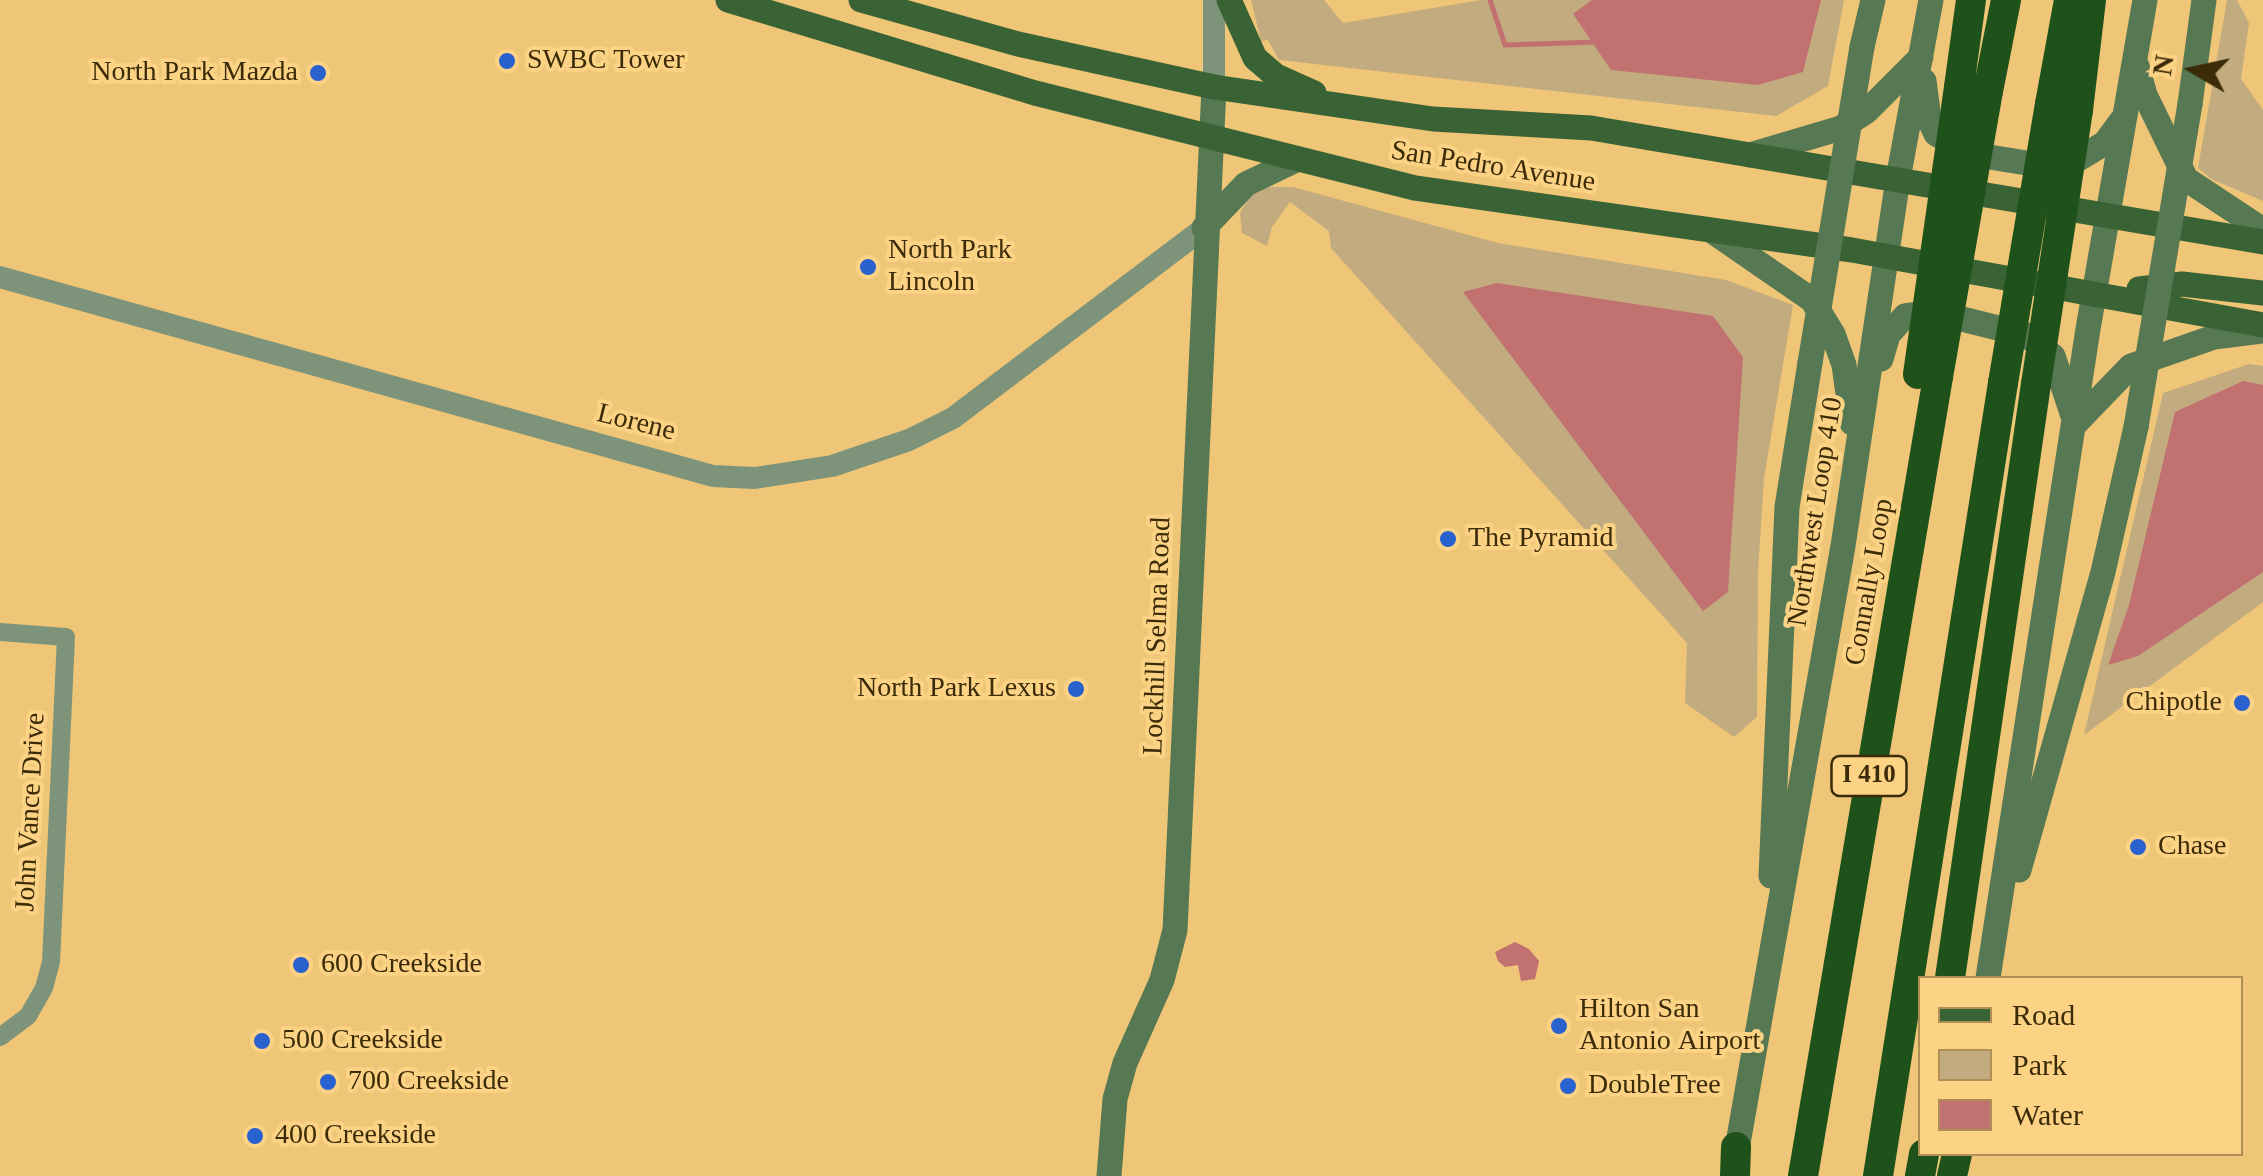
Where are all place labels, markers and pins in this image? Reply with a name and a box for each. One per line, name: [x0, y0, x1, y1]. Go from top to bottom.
place label: SWBC Tower: [527, 44, 684, 78]
marker: SWBC Tower: [496, 50, 518, 72]
place label: North Park Mazda: [91, 56, 298, 90]
marker: North Park Mazda: [307, 62, 329, 84]
place label: North Park Lincoln: [888, 234, 1012, 300]
marker: North Park Lincoln: [857, 256, 879, 278]
place label: The Pyramid: [1468, 522, 1613, 556]
marker: The Pyramid: [1437, 528, 1459, 550]
place label: North Park Lexus: [857, 672, 1056, 706]
marker: North Park Lexus: [1065, 678, 1087, 700]
place label: Chipotle: [2126, 686, 2222, 720]
marker: Chipotle: [2231, 692, 2253, 714]
place label: Chase: [2158, 830, 2226, 864]
marker: Chase: [2127, 836, 2149, 858]
place label: 600 Creekside: [321, 948, 482, 982]
marker: 600 Creekside: [290, 954, 312, 976]
place label: Hilton San Antonio Airport: [1579, 993, 1760, 1059]
marker: Hilton San Antonio Airport: [1548, 1015, 1570, 1037]
place label: 500 Creekside: [282, 1024, 443, 1058]
marker: 500 Creekside: [251, 1030, 273, 1052]
place label: 700 Creekside: [348, 1065, 509, 1099]
place label: DoubleTree: [1588, 1069, 1721, 1103]
marker: 700 Creekside: [317, 1071, 339, 1093]
marker: DoubleTree: [1557, 1075, 1579, 1097]
place label: 400 Creekside: [275, 1119, 436, 1153]
marker: 400 Creekside: [244, 1125, 266, 1147]

